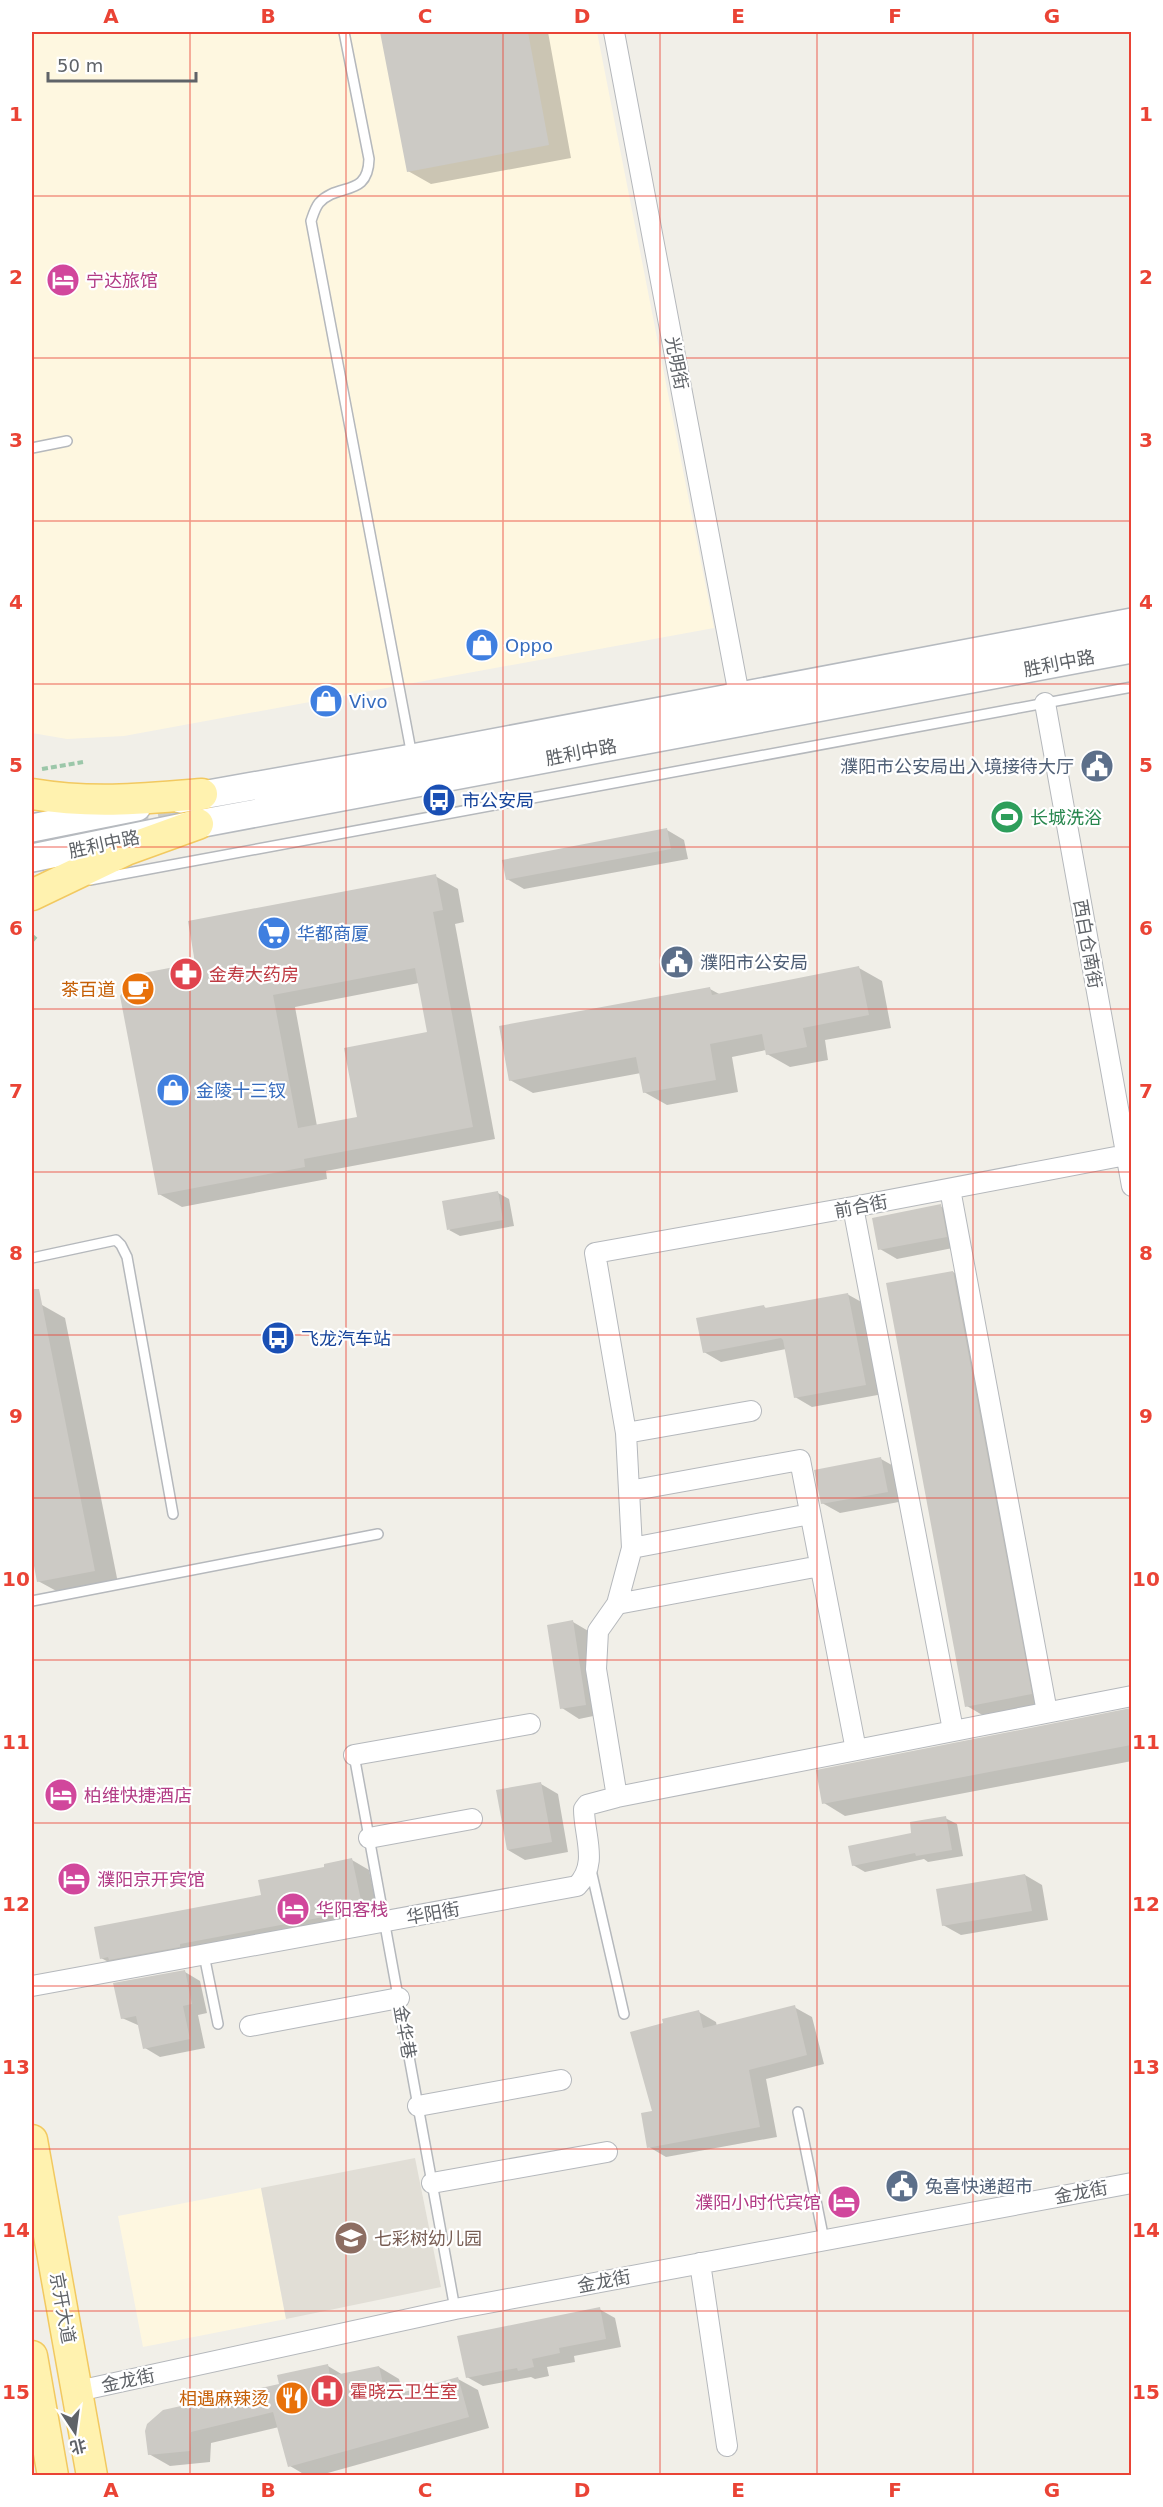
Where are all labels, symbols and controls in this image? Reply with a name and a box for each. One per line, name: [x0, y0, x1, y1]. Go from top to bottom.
text: A: [103, 4, 119, 28]
text: B: [260, 4, 276, 28]
text: C: [418, 4, 432, 28]
text: D: [574, 4, 590, 28]
text: E: [731, 4, 745, 28]
text: F: [888, 4, 902, 28]
text: G: [1044, 4, 1060, 28]
scale bar: [48, 45, 196, 83]
text: 50 m: [57, 55, 103, 76]
text: 1: [9, 102, 23, 126]
text: 1: [1139, 102, 1153, 126]
hotel icon: 宁达旅馆: [45, 262, 81, 298]
text: 2: [9, 265, 23, 289]
text: 2: [1139, 265, 1153, 289]
place label: 宁达旅馆: [86, 270, 158, 291]
street label: 光明街: [662, 334, 692, 392]
text: 3: [9, 428, 23, 452]
text: 3: [1139, 428, 1153, 452]
text: 4: [9, 590, 23, 614]
text: 4: [1139, 590, 1153, 614]
shop icon: Oppo: [464, 627, 500, 663]
place label: Oppo: [505, 635, 553, 656]
street label: 胜利中路: [1022, 646, 1096, 680]
shop icon: Vivo: [308, 683, 344, 719]
place label: Vivo: [349, 691, 388, 712]
street label: 胜利中路: [544, 735, 618, 769]
public building icon: 濮阳市公安局出入境接待大厅: [1079, 748, 1115, 784]
text: 5: [9, 753, 23, 777]
text: 5: [1139, 753, 1153, 777]
place label: 濮阳市公安局出入境接待大厅: [840, 756, 1074, 777]
bus stop icon: 市公安局: [421, 782, 457, 818]
place label: 市公安局: [462, 790, 534, 811]
sports icon: 长城洗浴: [989, 799, 1025, 835]
place label: 长城洗浴: [1030, 807, 1102, 828]
street label: 胜利中路: [67, 826, 141, 862]
street label: 西白仓南街: [1070, 898, 1106, 990]
supermarket icon: 华都商厦: [256, 915, 292, 951]
text: 6: [9, 916, 23, 940]
text: 6: [1139, 916, 1153, 940]
place label: 华都商厦: [297, 923, 369, 944]
public building icon: 濮阳市公安局: [659, 944, 695, 980]
place label: 濮阳市公安局: [700, 952, 808, 973]
pharmacy icon: 金寿大药房: [168, 956, 204, 992]
place label: 金寿大药房: [209, 964, 299, 985]
cafe icon: 茶百道: [120, 971, 156, 1007]
place label: 茶百道: [61, 979, 115, 1000]
shop icon: 金陵十三钗: [155, 1072, 191, 1108]
text: 7: [9, 1079, 23, 1103]
text: 7: [1139, 1079, 1153, 1103]
place label: 金陵十三钗: [196, 1080, 286, 1101]
street label: 前合街: [832, 1191, 890, 1221]
text: 8: [9, 1241, 23, 1265]
text: 8: [1139, 1241, 1153, 1265]
bus stop icon: 飞龙汽车站: [260, 1320, 296, 1356]
place label: 飞龙汽车站: [301, 1328, 391, 1349]
text: 9: [9, 1404, 23, 1428]
text: 9: [1139, 1404, 1153, 1428]
text: 10: [2, 1567, 30, 1591]
text: 10: [1132, 1567, 1160, 1591]
text: 11: [2, 1730, 30, 1754]
text: 11: [1132, 1730, 1160, 1754]
hotel icon: 柏维快捷酒店: [43, 1777, 79, 1813]
place label: 柏维快捷酒店: [84, 1785, 192, 1806]
hotel icon: 濮阳京开宾馆: [56, 1861, 92, 1897]
place label: 濮阳京开宾馆: [97, 1869, 205, 1890]
hotel icon: 华阳客栈: [275, 1891, 311, 1927]
text: 12: [2, 1892, 30, 1916]
text: 12: [1132, 1892, 1160, 1916]
street label: 华阳街: [405, 1898, 461, 1928]
place label: 华阳客栈: [316, 1899, 388, 1920]
street label: 金华巷: [390, 2004, 420, 2060]
text: 13: [2, 2055, 30, 2079]
text: 13: [1132, 2055, 1160, 2079]
public building icon: 兔喜快递超市: [884, 2168, 920, 2204]
place label: 兔喜快递超市: [925, 2176, 1033, 2197]
street label: 金龙街: [1052, 2177, 1110, 2207]
hotel icon: 濮阳小时代宾馆: [826, 2184, 862, 2220]
place label: 濮阳小时代宾馆: [695, 2192, 821, 2213]
text: 14: [2, 2218, 30, 2242]
text: 14: [1132, 2218, 1160, 2242]
school or university icon: 七彩树幼儿园: [333, 2220, 369, 2256]
place label: 七彩树幼儿园: [374, 2228, 482, 2249]
street label: 金龙街: [575, 2266, 633, 2296]
street label: 京开大道: [46, 2271, 80, 2345]
street label: 金龙街: [99, 2364, 157, 2396]
hospital icon: 霍晓云卫生室: [309, 2373, 345, 2409]
text: 15: [2, 2380, 30, 2404]
restaurant icon: 相遇麻辣烫: [274, 2380, 310, 2416]
text: 15: [1132, 2380, 1160, 2404]
place label: 霍晓云卫生室: [350, 2381, 458, 2402]
place label: 相遇麻辣烫: [179, 2388, 269, 2409]
north arrow: [45, 2402, 105, 2462]
text: 北: [68, 2435, 88, 2457]
text: A: [103, 2478, 119, 2502]
text: B: [260, 2478, 276, 2502]
text: C: [418, 2478, 432, 2502]
text: D: [574, 2478, 590, 2502]
text: E: [731, 2478, 745, 2502]
text: F: [888, 2478, 902, 2502]
text: G: [1044, 2478, 1060, 2502]

